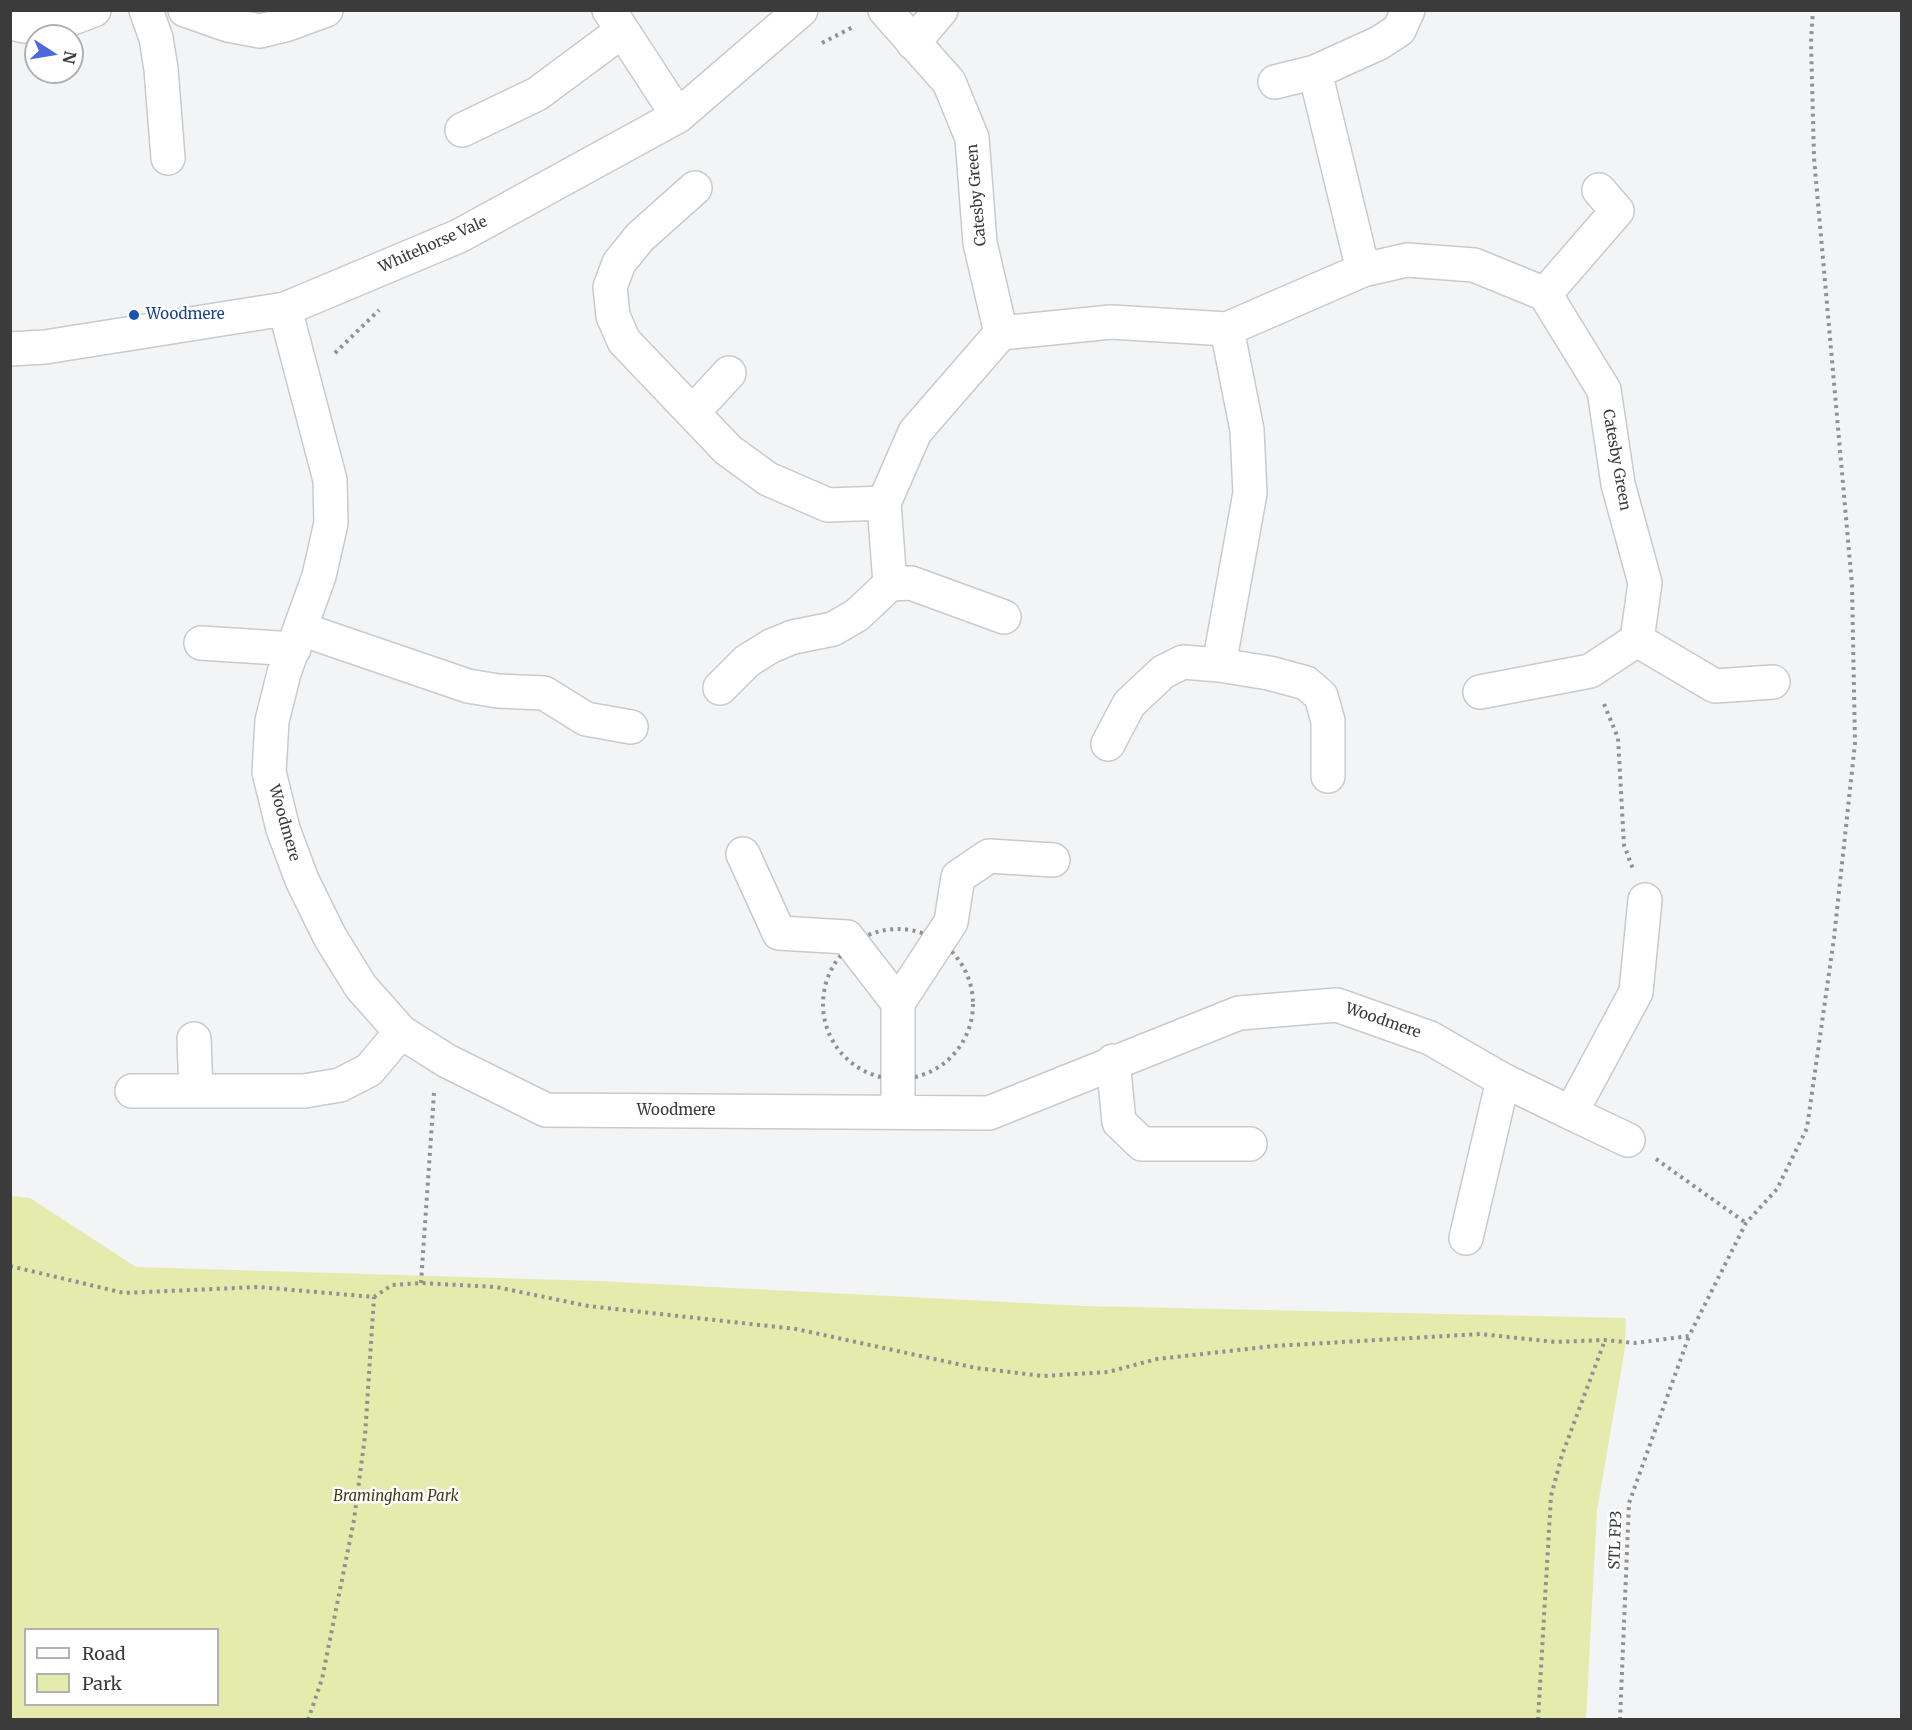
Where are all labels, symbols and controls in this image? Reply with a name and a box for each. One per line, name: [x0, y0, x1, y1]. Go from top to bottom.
north arrow: [24, 24, 84, 84]
text: N: [59, 49, 81, 66]
street label: Catesby Green: [964, 143, 990, 247]
street label: Whitehorse Vale: [376, 213, 490, 277]
place label: Woodmere: [146, 306, 225, 324]
marker: Woodmere: [127, 308, 141, 322]
street label: Catesby Green: [1598, 408, 1634, 512]
street label: Woodmere: [265, 783, 303, 863]
street label: Woodmere: [1343, 1000, 1423, 1042]
street label: Woodmere: [637, 1102, 715, 1120]
park label: Bramingham Park: [333, 1488, 459, 1506]
street label: STL FP3: [1606, 1510, 1626, 1570]
legend: [24, 1628, 219, 1706]
text: Road: [82, 1642, 126, 1665]
text: Park: [82, 1672, 122, 1695]

